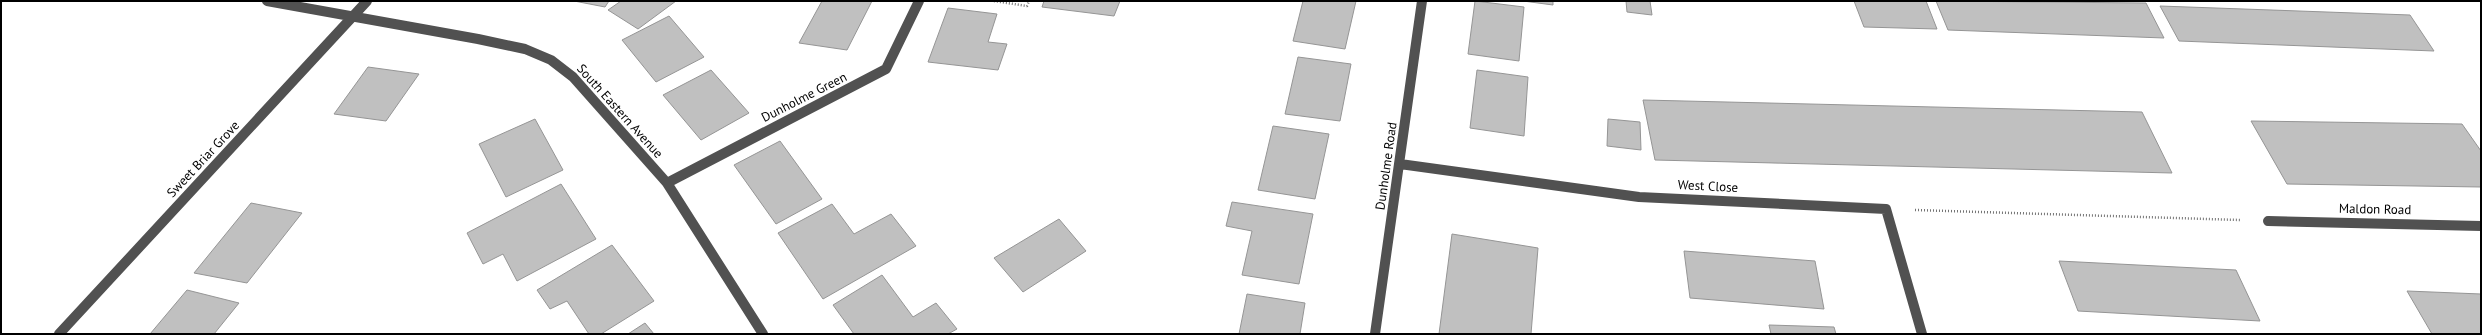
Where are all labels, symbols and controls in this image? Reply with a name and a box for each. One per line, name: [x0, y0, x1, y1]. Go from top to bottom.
street label: South Eastern Avenue: [573, 60, 667, 162]
street label: Dunholme Green: [758, 68, 850, 126]
street label: Sweet Briar Grove: [163, 117, 243, 201]
street label: Dunholme Road: [1371, 121, 1401, 211]
street label: West Close: [1677, 176, 1739, 196]
street label: Maldon Road: [2339, 200, 2411, 218]

